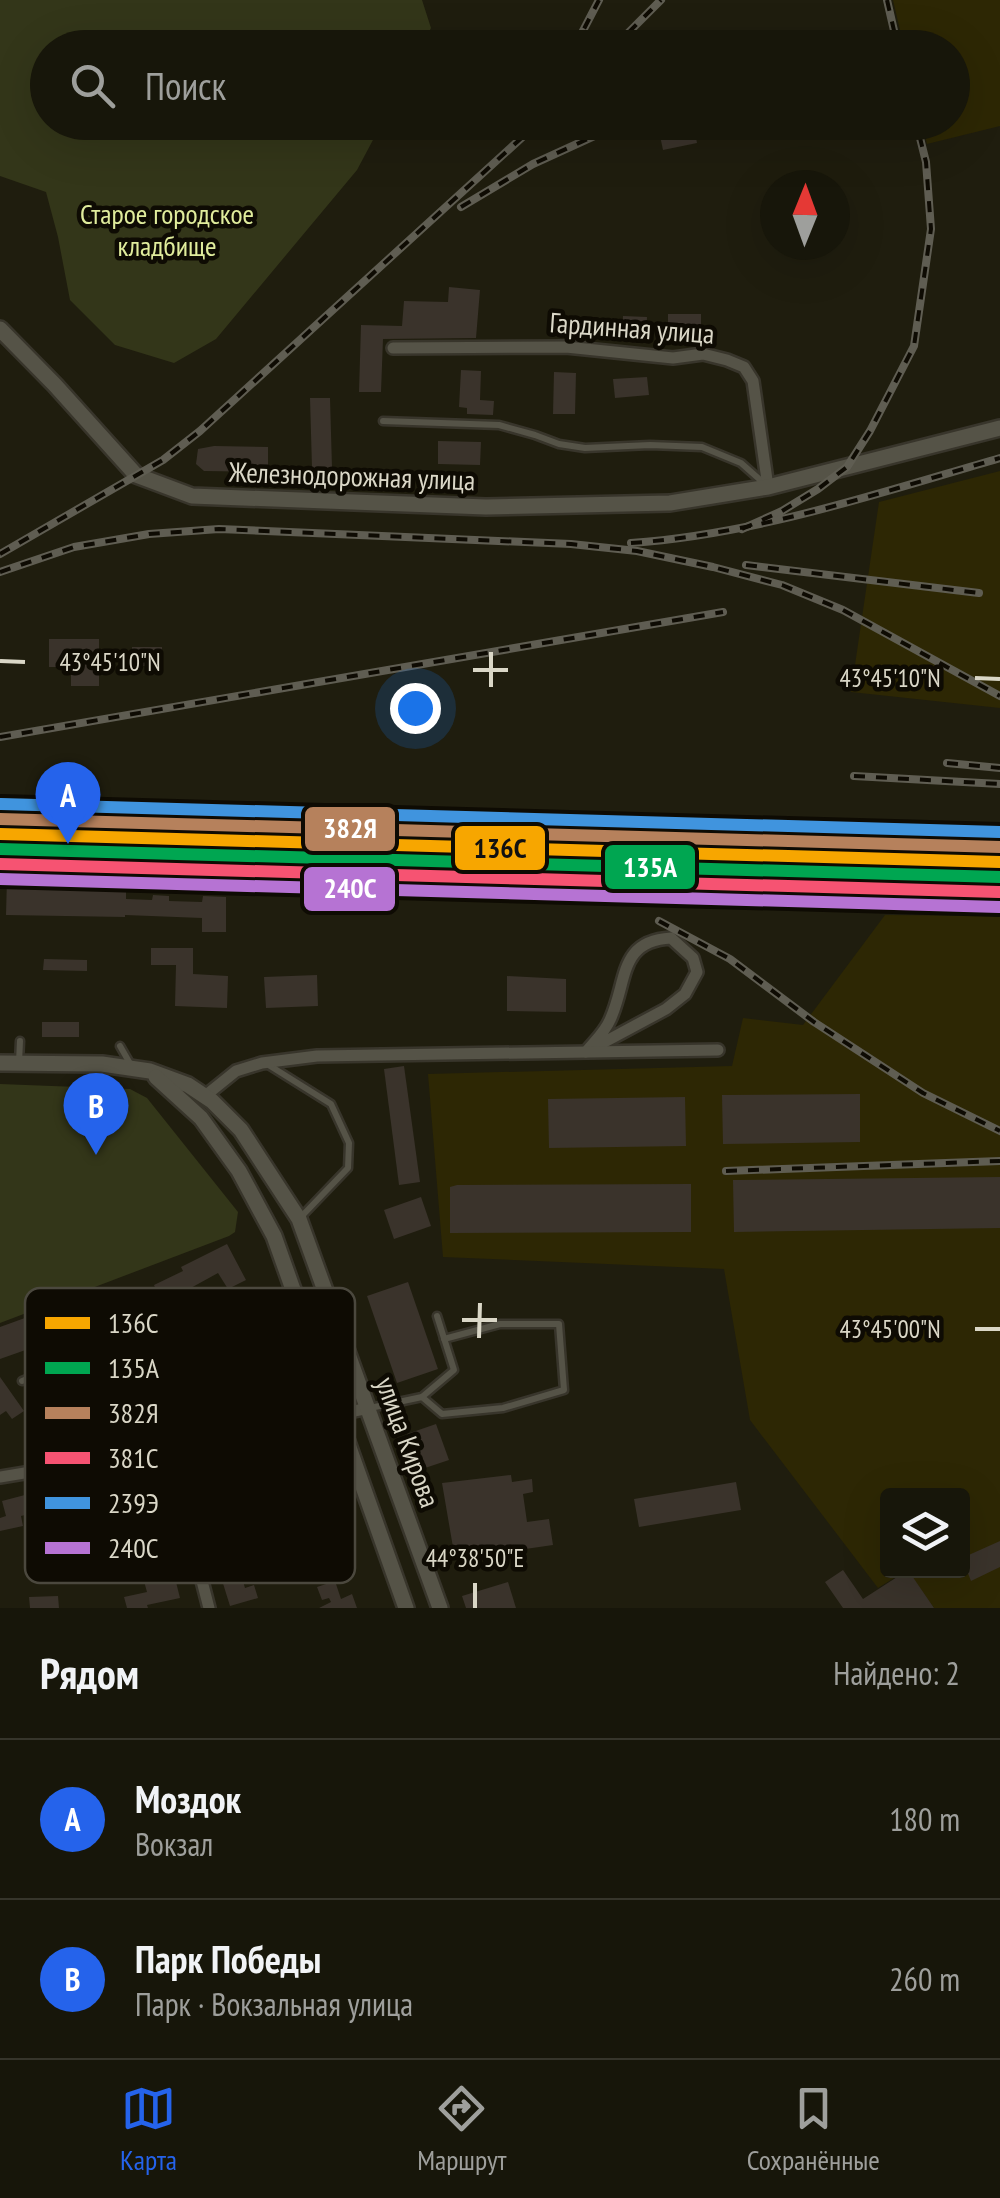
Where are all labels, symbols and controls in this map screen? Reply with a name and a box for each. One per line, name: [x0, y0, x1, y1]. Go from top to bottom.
search box: [30, 30, 970, 140]
icon: search: [65, 58, 120, 113]
text: Поиск: [145, 61, 226, 110]
north arrow: [760, 170, 850, 260]
park label: Старое городское кладбище: [80, 195, 254, 264]
street label: Гардинная улица: [548, 303, 716, 352]
street label: Железнодорожная улица: [227, 453, 476, 498]
text: 43°45'10"N: [59, 646, 161, 678]
text: 43°45'10"N: [839, 662, 941, 694]
your location: [390, 683, 441, 734]
pin: A: [36, 762, 100, 844]
line badge: 382Я: [303, 805, 397, 853]
text: 382Я: [323, 809, 377, 846]
line badge: 136С: [453, 824, 547, 872]
text: 136С: [474, 829, 527, 866]
line badge: 135А: [603, 843, 697, 891]
text: 135А: [623, 848, 678, 885]
line badge: 240С: [302, 865, 397, 913]
text: 240С: [324, 869, 377, 906]
pin: B: [64, 1072, 128, 1155]
legend: [25, 1288, 355, 1583]
text: 136С: [108, 1304, 159, 1341]
text: 43°45'00"N: [839, 1313, 941, 1345]
text: 135А: [108, 1349, 160, 1386]
street label: улица Кирова: [368, 1371, 449, 1512]
text: 382Я: [108, 1394, 159, 1431]
text: 381С: [108, 1439, 159, 1476]
text: 239Э: [108, 1484, 159, 1521]
map controls: [880, 1488, 970, 1578]
button: layers: [880, 1488, 970, 1578]
text: 240С: [108, 1529, 159, 1566]
text: 44°38'50"E: [426, 1542, 524, 1574]
text: Рядом: [40, 1646, 139, 1701]
text: Найдено: 2: [833, 1652, 960, 1694]
text: Моздок: [135, 1774, 241, 1823]
text: A: [64, 1798, 81, 1840]
text: 180 m: [889, 1798, 960, 1840]
text: Вокзал: [135, 1823, 213, 1865]
text: Парк Победы: [135, 1934, 321, 1983]
text: B: [65, 1958, 80, 2000]
text: 260 m: [889, 1958, 960, 2000]
text: Парк · Вокзальная улица: [135, 1983, 413, 2025]
tab: Карта: [120, 2081, 177, 2178]
tab: Маршрут: [417, 2081, 507, 2178]
tab: Сохранённые: [747, 2081, 880, 2178]

